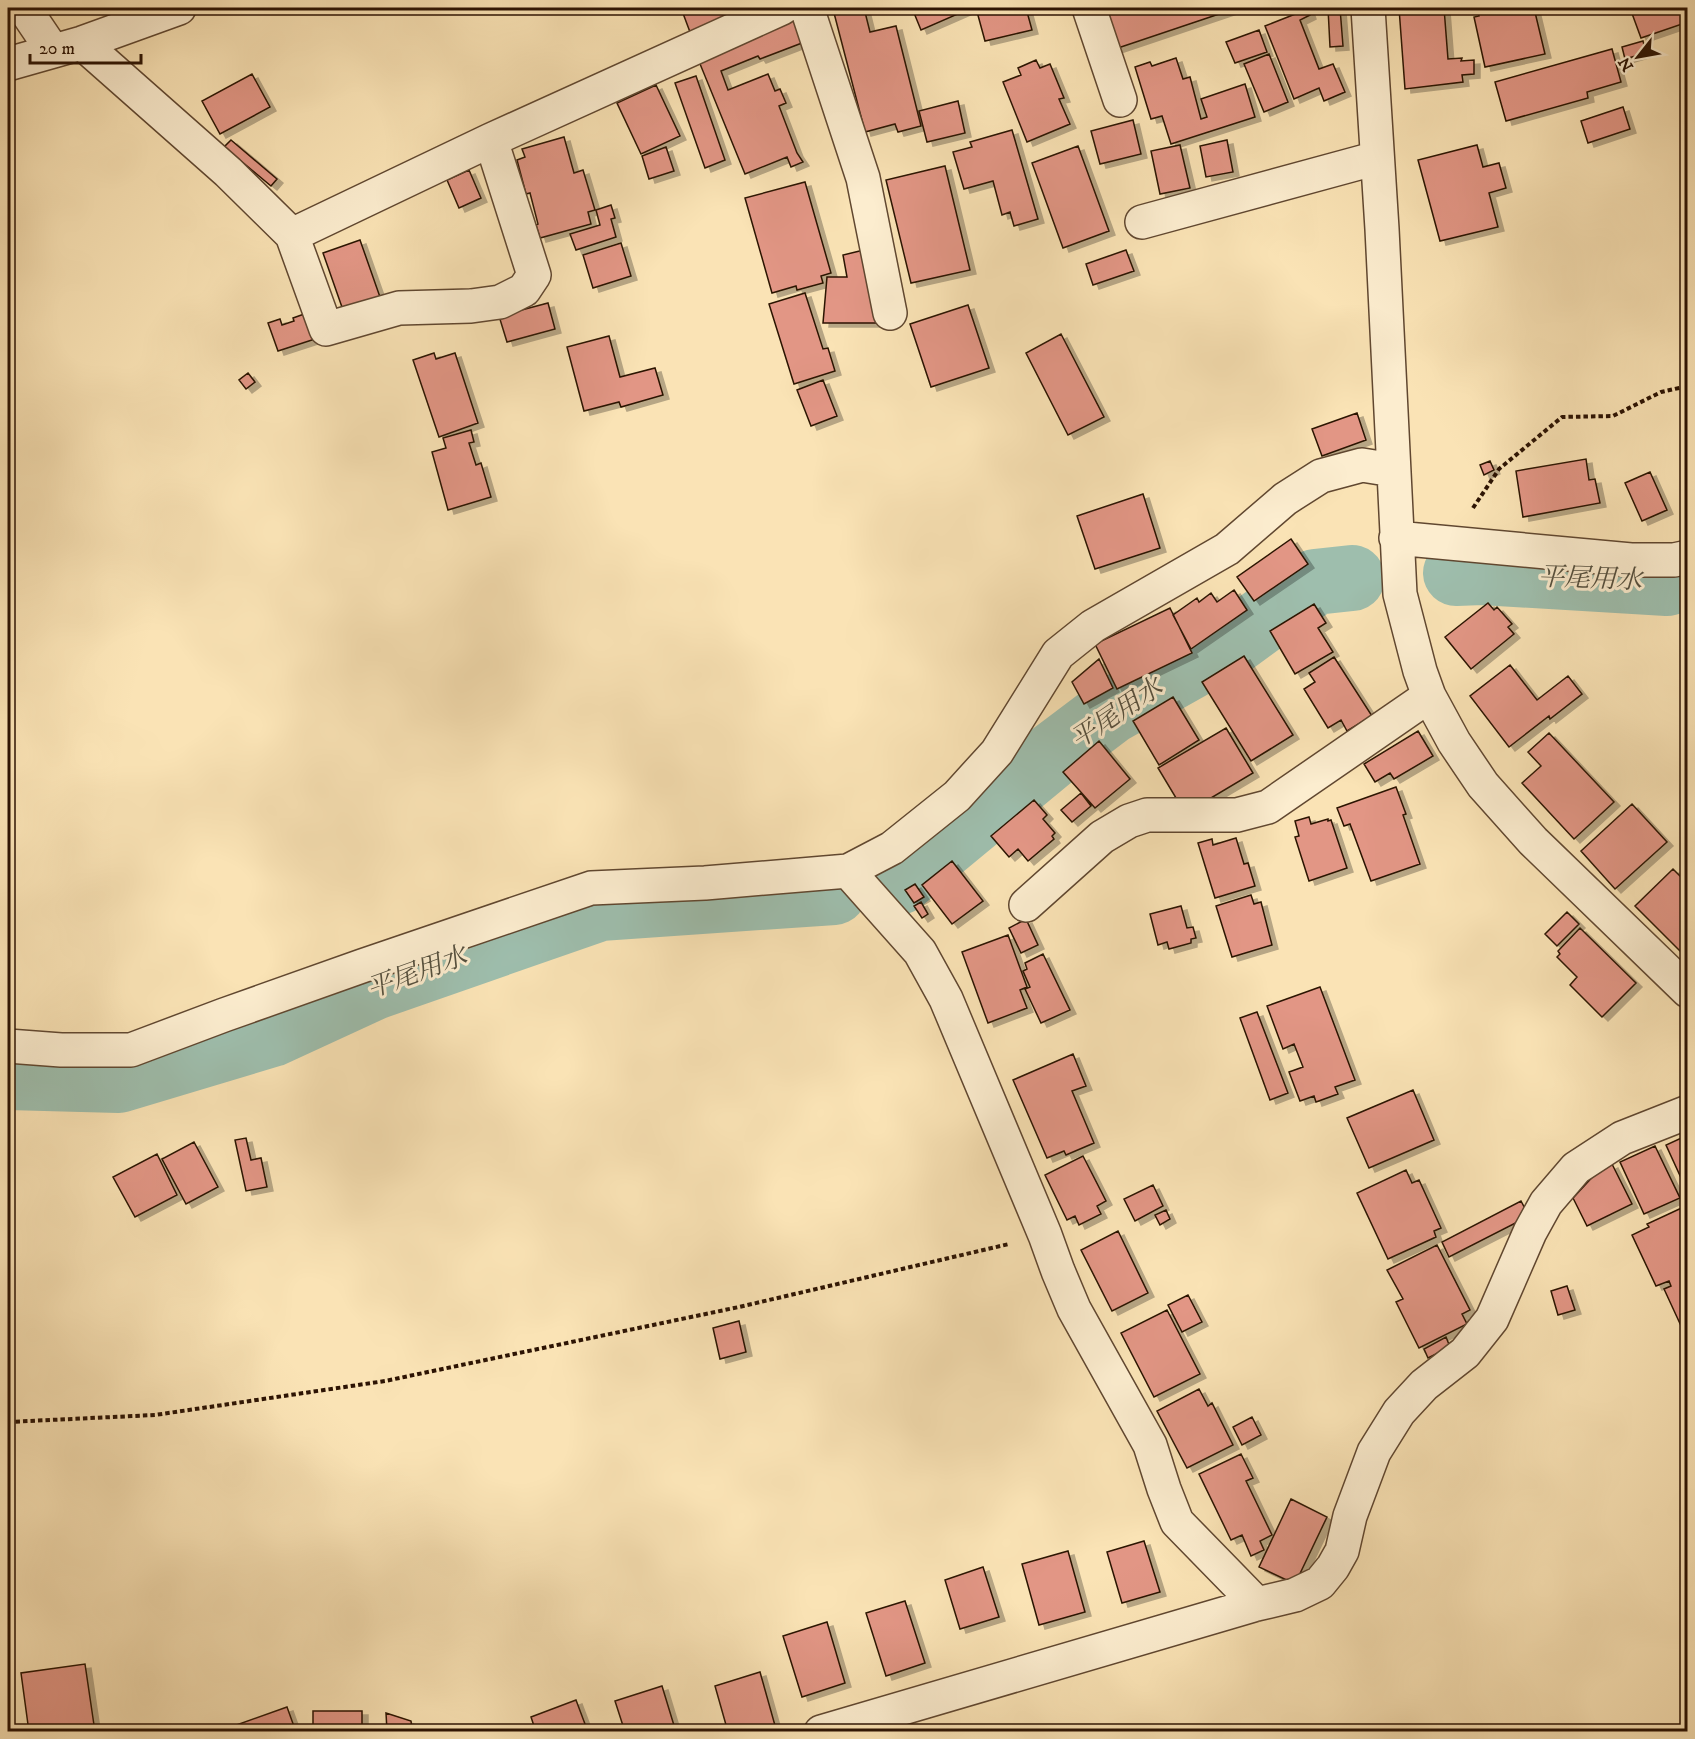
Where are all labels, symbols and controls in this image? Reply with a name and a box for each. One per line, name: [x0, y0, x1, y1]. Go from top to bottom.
scale bar: [30, 27, 141, 65]
north arrow: [1608, 27, 1668, 87]
text: 20 m: [39, 38, 75, 60]
text: N: [1614, 53, 1638, 75]
water label: 平尾用水: [1537, 561, 1646, 597]
water label: 平尾用水: [1065, 670, 1172, 757]
water label: 平尾用水: [362, 939, 474, 1006]

